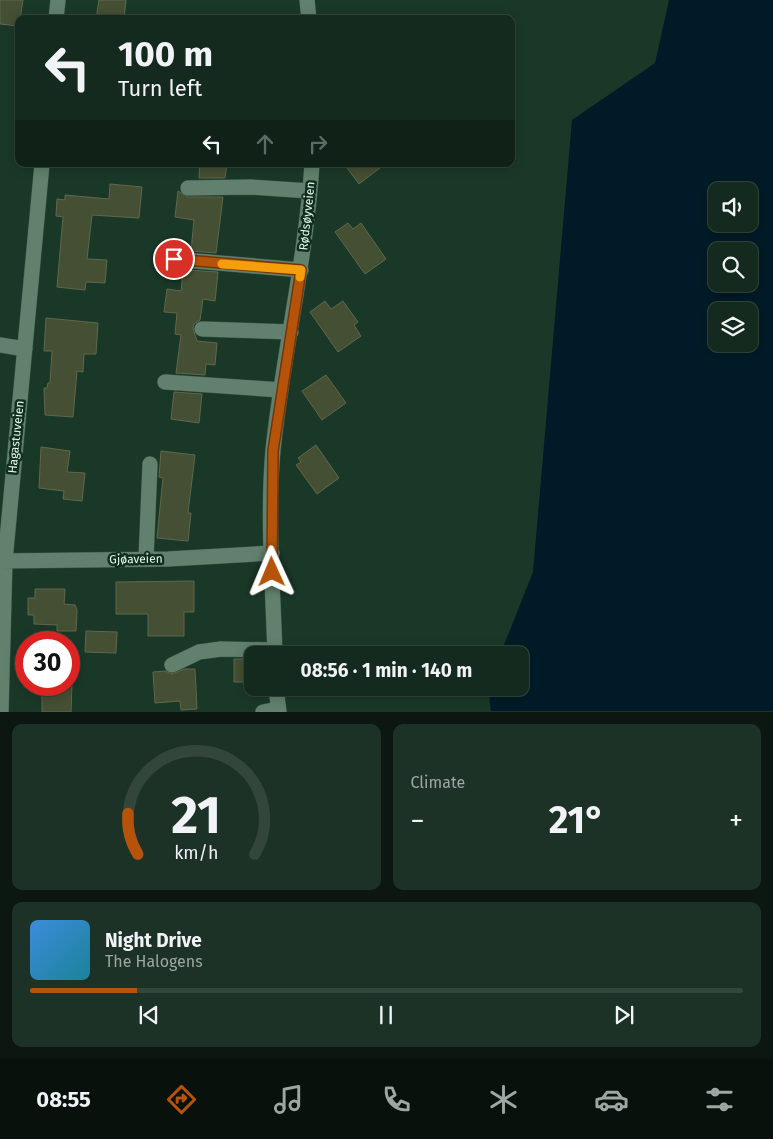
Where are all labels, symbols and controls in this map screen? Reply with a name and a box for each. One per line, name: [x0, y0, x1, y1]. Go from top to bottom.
text: 100 m: [118, 33, 213, 75]
icon: left: [35, 35, 100, 100]
text: Turn left: [118, 75, 202, 102]
icon: left: [198, 130, 226, 158]
icon: ahead: [251, 130, 279, 158]
icon: right: [304, 130, 332, 158]
street label: Rødsøyveien: [296, 181, 318, 251]
map controls: [708, 182, 758, 352]
button: sound: [708, 182, 758, 232]
pin: [153, 238, 195, 280]
button: search: [708, 242, 758, 292]
icon: arrive: [160, 245, 188, 273]
button: layers: [708, 302, 758, 352]
street label: Hagastuveien: [5, 400, 27, 474]
position arrow: [245, 545, 297, 597]
street label: Gjøaveien: [109, 552, 163, 566]
speed limit sign: 30: [15, 631, 80, 696]
text: 08:56 · 1 min · 140 m: [301, 659, 472, 682]
text: Climate: [411, 773, 465, 792]
text: 21: [171, 784, 221, 847]
text: 21°: [549, 797, 605, 843]
text: −: [411, 804, 425, 837]
text: +: [729, 804, 743, 837]
text: km/h: [174, 842, 218, 864]
text: Night Drive: [105, 929, 202, 952]
text: The Halogens: [105, 952, 203, 971]
icon: previous: [135, 1001, 163, 1029]
icon: pause: [372, 1001, 400, 1029]
icon: next: [610, 1001, 638, 1029]
icon: directions: [164, 1082, 199, 1117]
icon: music: [271, 1082, 306, 1117]
icon: phone: [379, 1082, 414, 1117]
icon: climate: [486, 1082, 521, 1117]
icon: car: [594, 1082, 629, 1117]
icon: filters: [702, 1082, 737, 1117]
text: 08:55: [36, 1086, 91, 1113]

